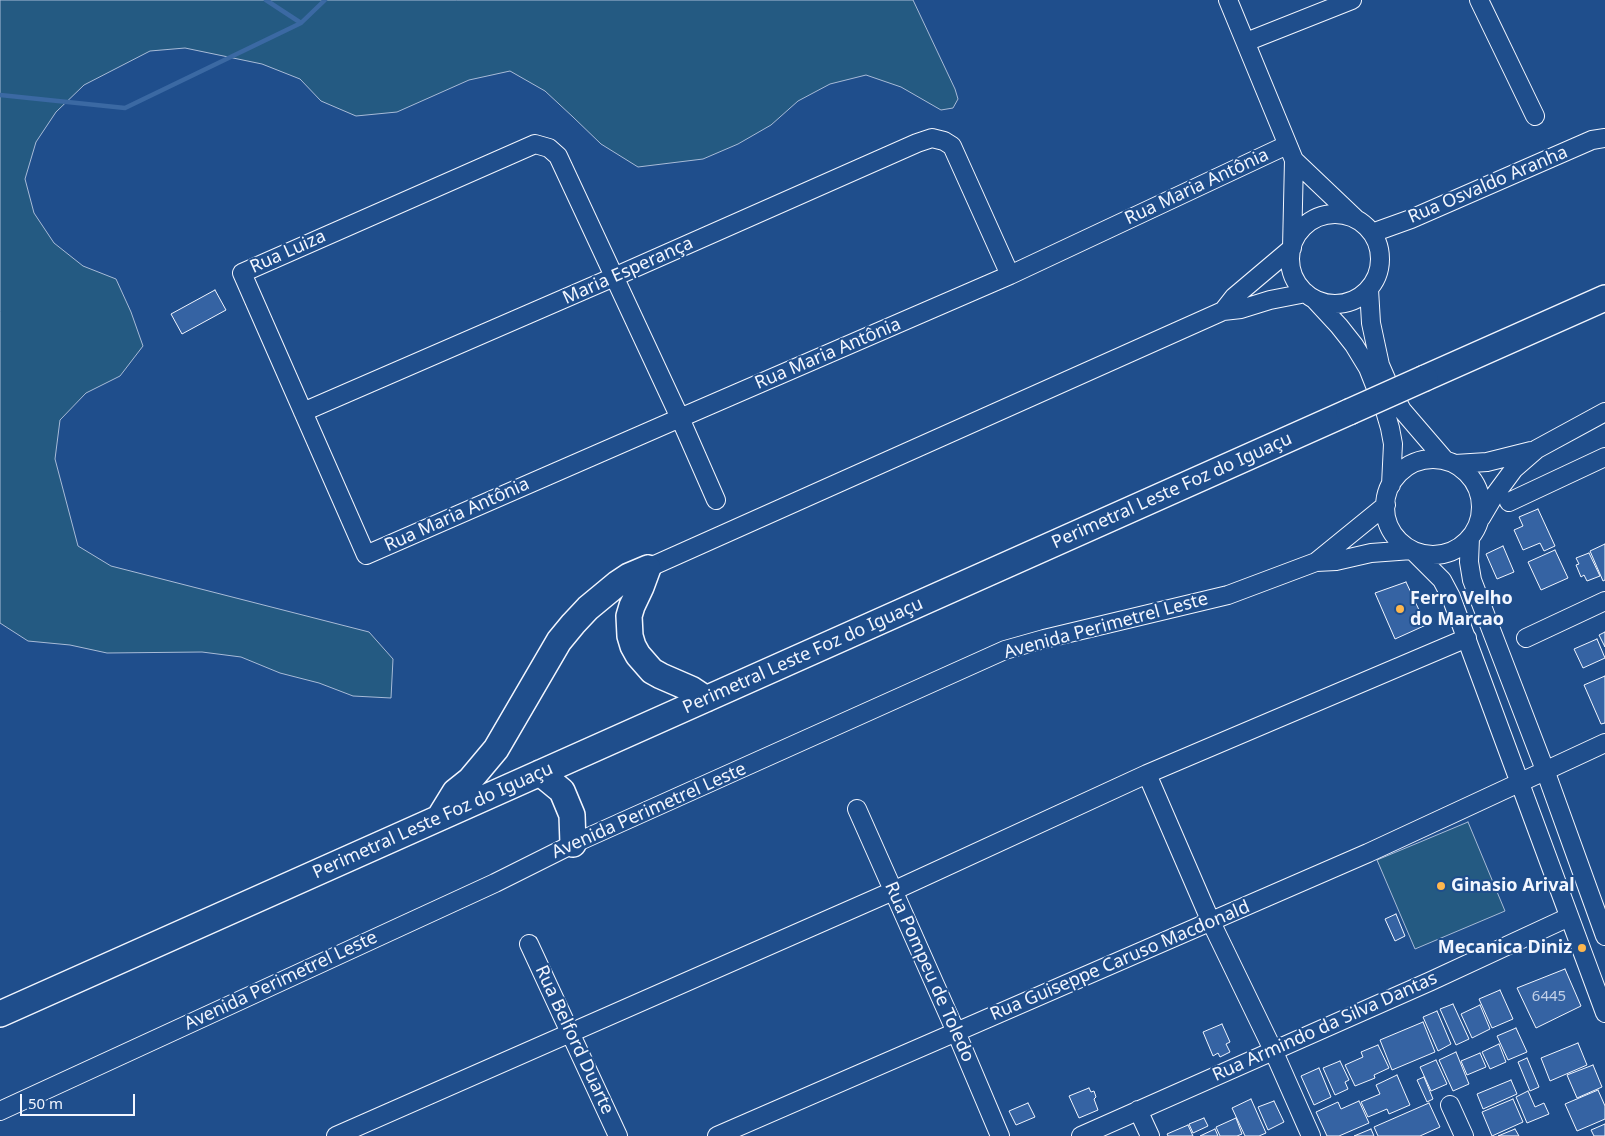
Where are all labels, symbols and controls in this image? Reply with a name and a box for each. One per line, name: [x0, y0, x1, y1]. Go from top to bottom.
street label: Rua Osvaldo Aranha: [1405, 142, 1571, 228]
street label: Rua Maria Antônia: [1122, 144, 1272, 230]
street label: Rua Luiza: [247, 226, 329, 278]
street label: Maria Esperança: [560, 233, 696, 309]
street label: Rua Maria Antônia: [752, 314, 904, 394]
street label: Perimetral Leste Foz do Iguaçu: [1049, 428, 1295, 554]
street label: Rua Maria Antônia: [381, 473, 533, 557]
street label: Avenida Perimetrel Leste: [1002, 588, 1210, 664]
place label: Ferro Velho do Marcao: [1410, 588, 1513, 630]
street label: Perimetral Leste Foz do Iguaçu: [680, 593, 926, 719]
marker: Ferro Velho do Marcao: [1394, 603, 1406, 615]
street label: Perimetral Leste Foz do Iguaçu: [310, 758, 556, 884]
street label: Avenida Perimetrel Leste: [548, 758, 750, 864]
place label: Ginasio Arival: [1451, 875, 1575, 897]
street label: Rua Pompeu de Toledo: [879, 879, 979, 1065]
marker: Ginasio Arival: [1435, 880, 1447, 892]
street label: Rua Guiseppe Caruso Macdonald: [987, 896, 1253, 1026]
street label: Avenida Perimetrel Leste: [181, 927, 381, 1035]
place label: Mecanica Diniz: [1438, 937, 1572, 959]
marker: Mecanica Diniz: [1576, 942, 1588, 954]
street label: Rua Belford Duarte: [530, 962, 618, 1118]
street label: Rua Armindo da Silva Dantas: [1209, 968, 1441, 1086]
house number: 6445: [1532, 988, 1566, 1006]
scale bar: [22, 1084, 138, 1116]
text: 50 m: [28, 1093, 63, 1113]

